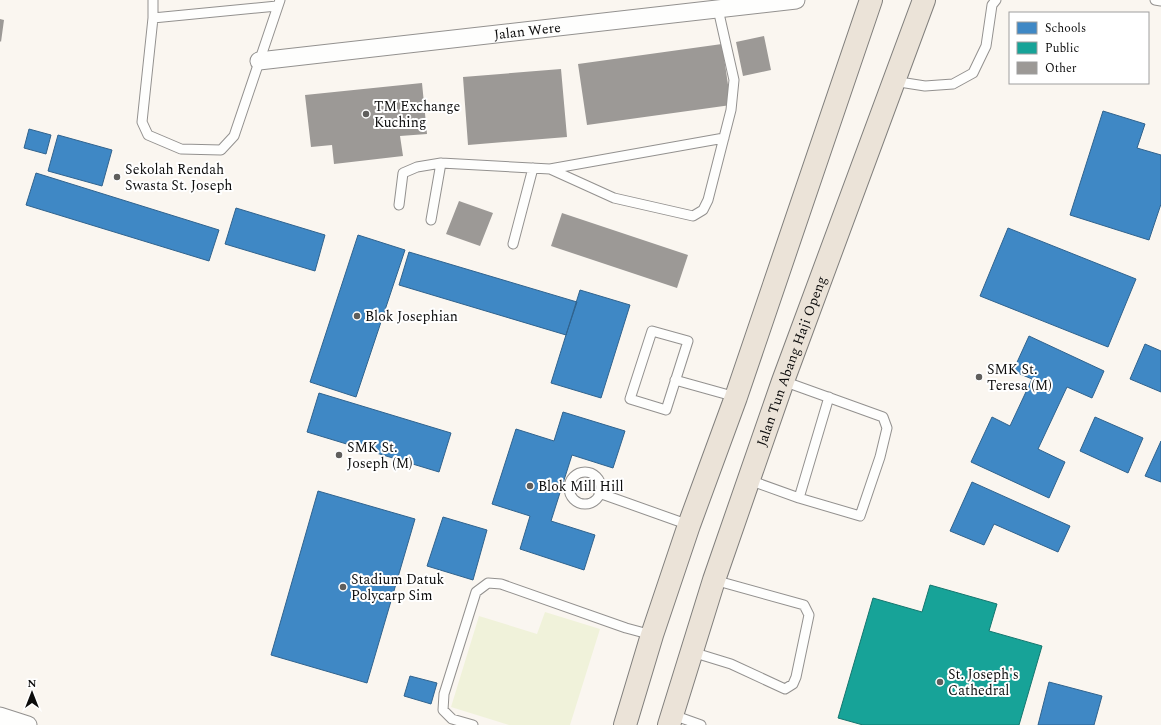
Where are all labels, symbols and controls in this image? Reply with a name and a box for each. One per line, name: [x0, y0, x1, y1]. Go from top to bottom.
legend: [1009, 12, 1149, 84]
street label: Jalan Were: [493, 17, 562, 45]
text: Schools: [1045, 19, 1086, 38]
text: Public: [1045, 39, 1079, 58]
text: Other: [1045, 59, 1077, 78]
place label: TM Exchange Kuching: [374, 96, 461, 133]
marker: TM Exchange Kuching: [361, 109, 371, 119]
place label: Sekolah Rendah Swasta St. Joseph: [125, 159, 233, 196]
marker: Sekolah Rendah Swasta St. Joseph: [112, 172, 122, 182]
street label: Jalan Tun Abang Haji Openg: [751, 273, 832, 449]
place label: Blok Josephian: [365, 306, 458, 327]
marker: Blok Josephian: [352, 311, 362, 321]
place label: SMK St. Teresa (M): [987, 359, 1052, 396]
marker: SMK St. Teresa (M): [974, 372, 984, 382]
place label: SMK St. Joseph (M): [347, 437, 413, 474]
marker: SMK St. Joseph (M): [334, 450, 344, 460]
place label: Blok Mill Hill: [538, 476, 624, 497]
marker: Blok Mill Hill: [525, 481, 535, 491]
place label: Stadium Datuk Polycarp Sim: [351, 569, 444, 606]
marker: Stadium Datuk Polycarp Sim: [338, 582, 348, 592]
place label: St. Joseph's Cathedral: [948, 664, 1019, 701]
north arrow: [12, 673, 52, 713]
text: N: [28, 675, 37, 692]
marker: St. Joseph's Cathedral: [935, 677, 945, 687]

